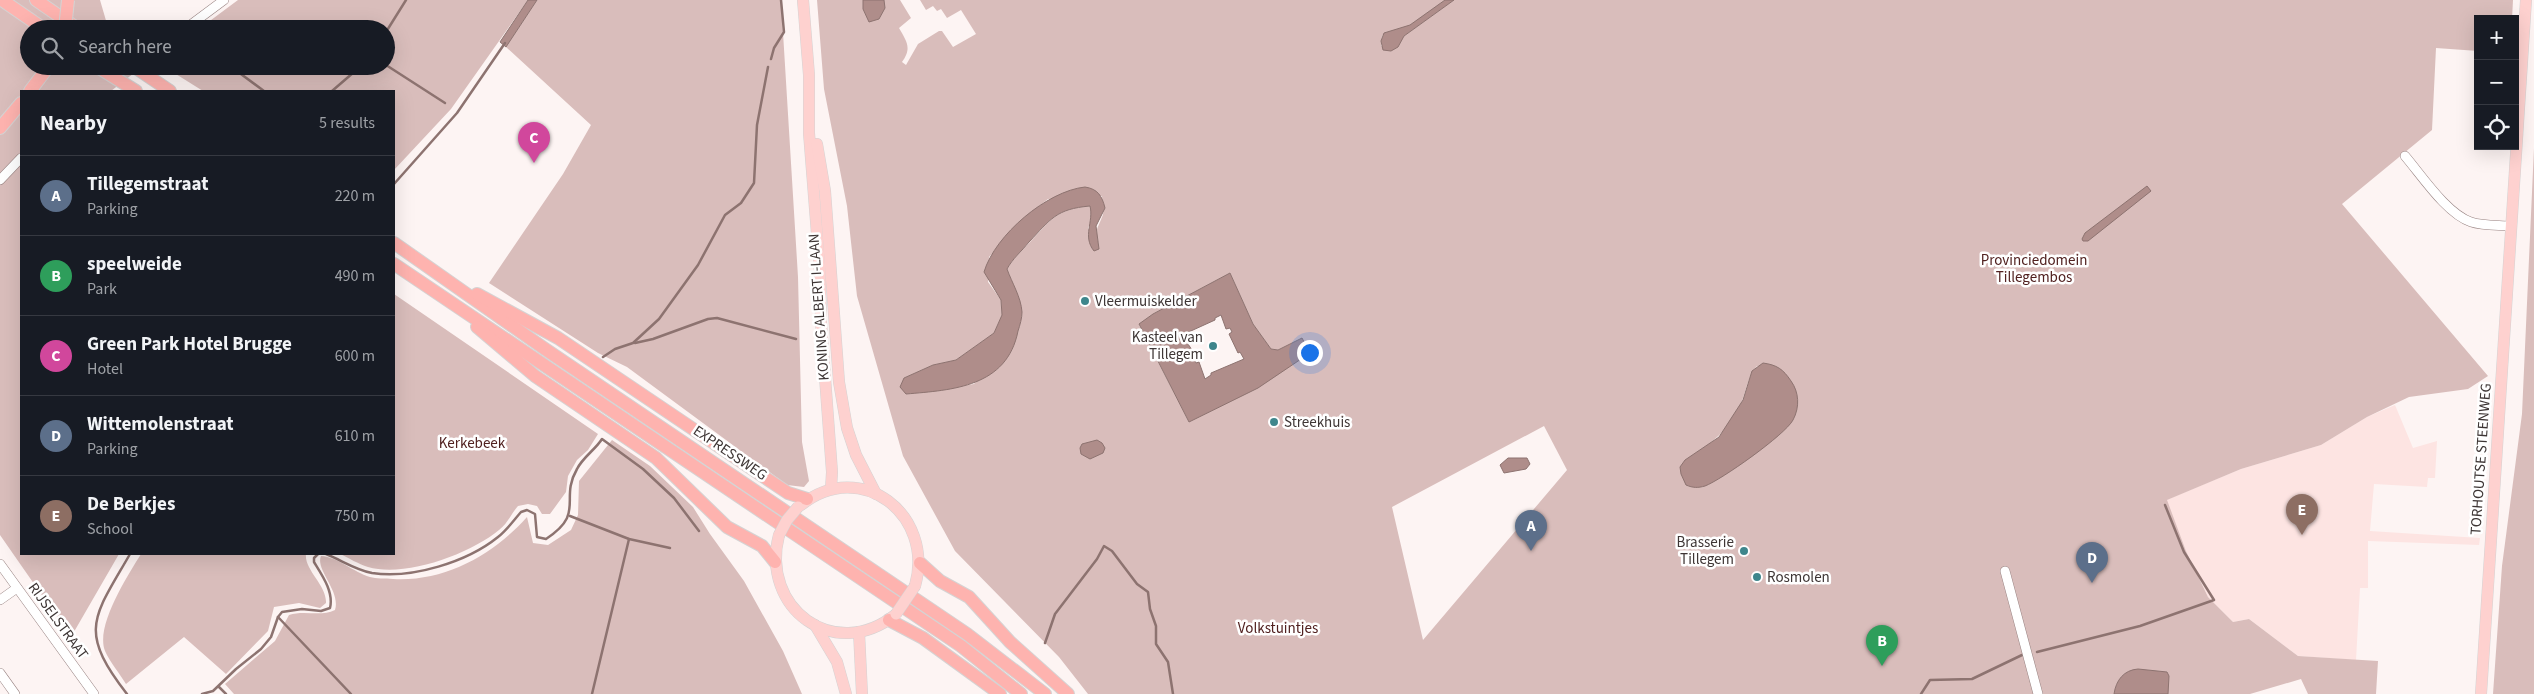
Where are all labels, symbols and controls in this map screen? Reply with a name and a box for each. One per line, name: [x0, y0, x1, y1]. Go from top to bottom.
map controls: [2474, 15, 2519, 150]
button: +: [2474, 15, 2519, 60]
search box: [20, 20, 395, 75]
icon: search: [38, 34, 66, 62]
text: Search here: [78, 34, 172, 61]
button: −: [2474, 60, 2519, 105]
button: locate: [2474, 105, 2519, 150]
text: Nearby: [40, 108, 107, 138]
text: 5 results: [319, 112, 375, 134]
pin: C: [518, 122, 550, 163]
text: Tillegemstraat: [87, 171, 209, 198]
text: A: [51, 185, 61, 207]
text: 220 m: [335, 185, 375, 207]
text: Parking: [87, 198, 138, 220]
street label: KONING ALBERT I-LAAN: [803, 233, 835, 381]
park label: Provinciedomein Tillegembos: [1981, 250, 2087, 288]
text: speelweide: [87, 251, 182, 278]
text: B: [51, 265, 61, 287]
text: 490 m: [335, 265, 375, 287]
text: Park: [87, 278, 117, 300]
place label: Vleermuiskelder: [1095, 291, 1197, 312]
marker: Vleermuiskelder: [1079, 295, 1091, 307]
place label: Kasteel van Tillegem: [1132, 327, 1203, 365]
text: Green Park Hotel Brugge: [87, 331, 292, 358]
marker: Kasteel van Tillegem: [1207, 340, 1219, 352]
your location: [1297, 340, 1323, 366]
text: C: [51, 345, 61, 367]
text: 600 m: [335, 345, 375, 367]
text: Hotel: [87, 358, 123, 380]
street label: TORHOUTSE STEENWEG: [2465, 382, 2497, 536]
text: Wittemolenstraat: [87, 411, 234, 438]
place label: Streekhuis: [1284, 412, 1350, 433]
marker: Streekhuis: [1268, 416, 1280, 428]
street label: EXPRESSWEG: [689, 420, 771, 486]
text: D: [51, 425, 61, 447]
text: 610 m: [335, 425, 375, 447]
park label: Kerkebeek: [439, 433, 506, 454]
text: Parking: [87, 438, 138, 460]
text: De Berkjes: [87, 491, 175, 518]
pin: E: [2286, 494, 2318, 535]
text: E: [52, 505, 60, 527]
text: 750 m: [335, 505, 375, 527]
pin: A: [1515, 510, 1547, 551]
text: School: [87, 518, 133, 540]
place label: Brasserie Tillegem: [1676, 532, 1734, 570]
pin: D: [2076, 542, 2108, 583]
marker: Brasserie Tillegem: [1738, 545, 1750, 557]
place label: Rosmolen: [1767, 567, 1830, 588]
marker: Rosmolen: [1751, 571, 1763, 583]
street label: RIJSELSTRAAT: [23, 578, 93, 664]
park label: Volkstuintjes: [1238, 618, 1318, 639]
pin: B: [1866, 625, 1898, 666]

